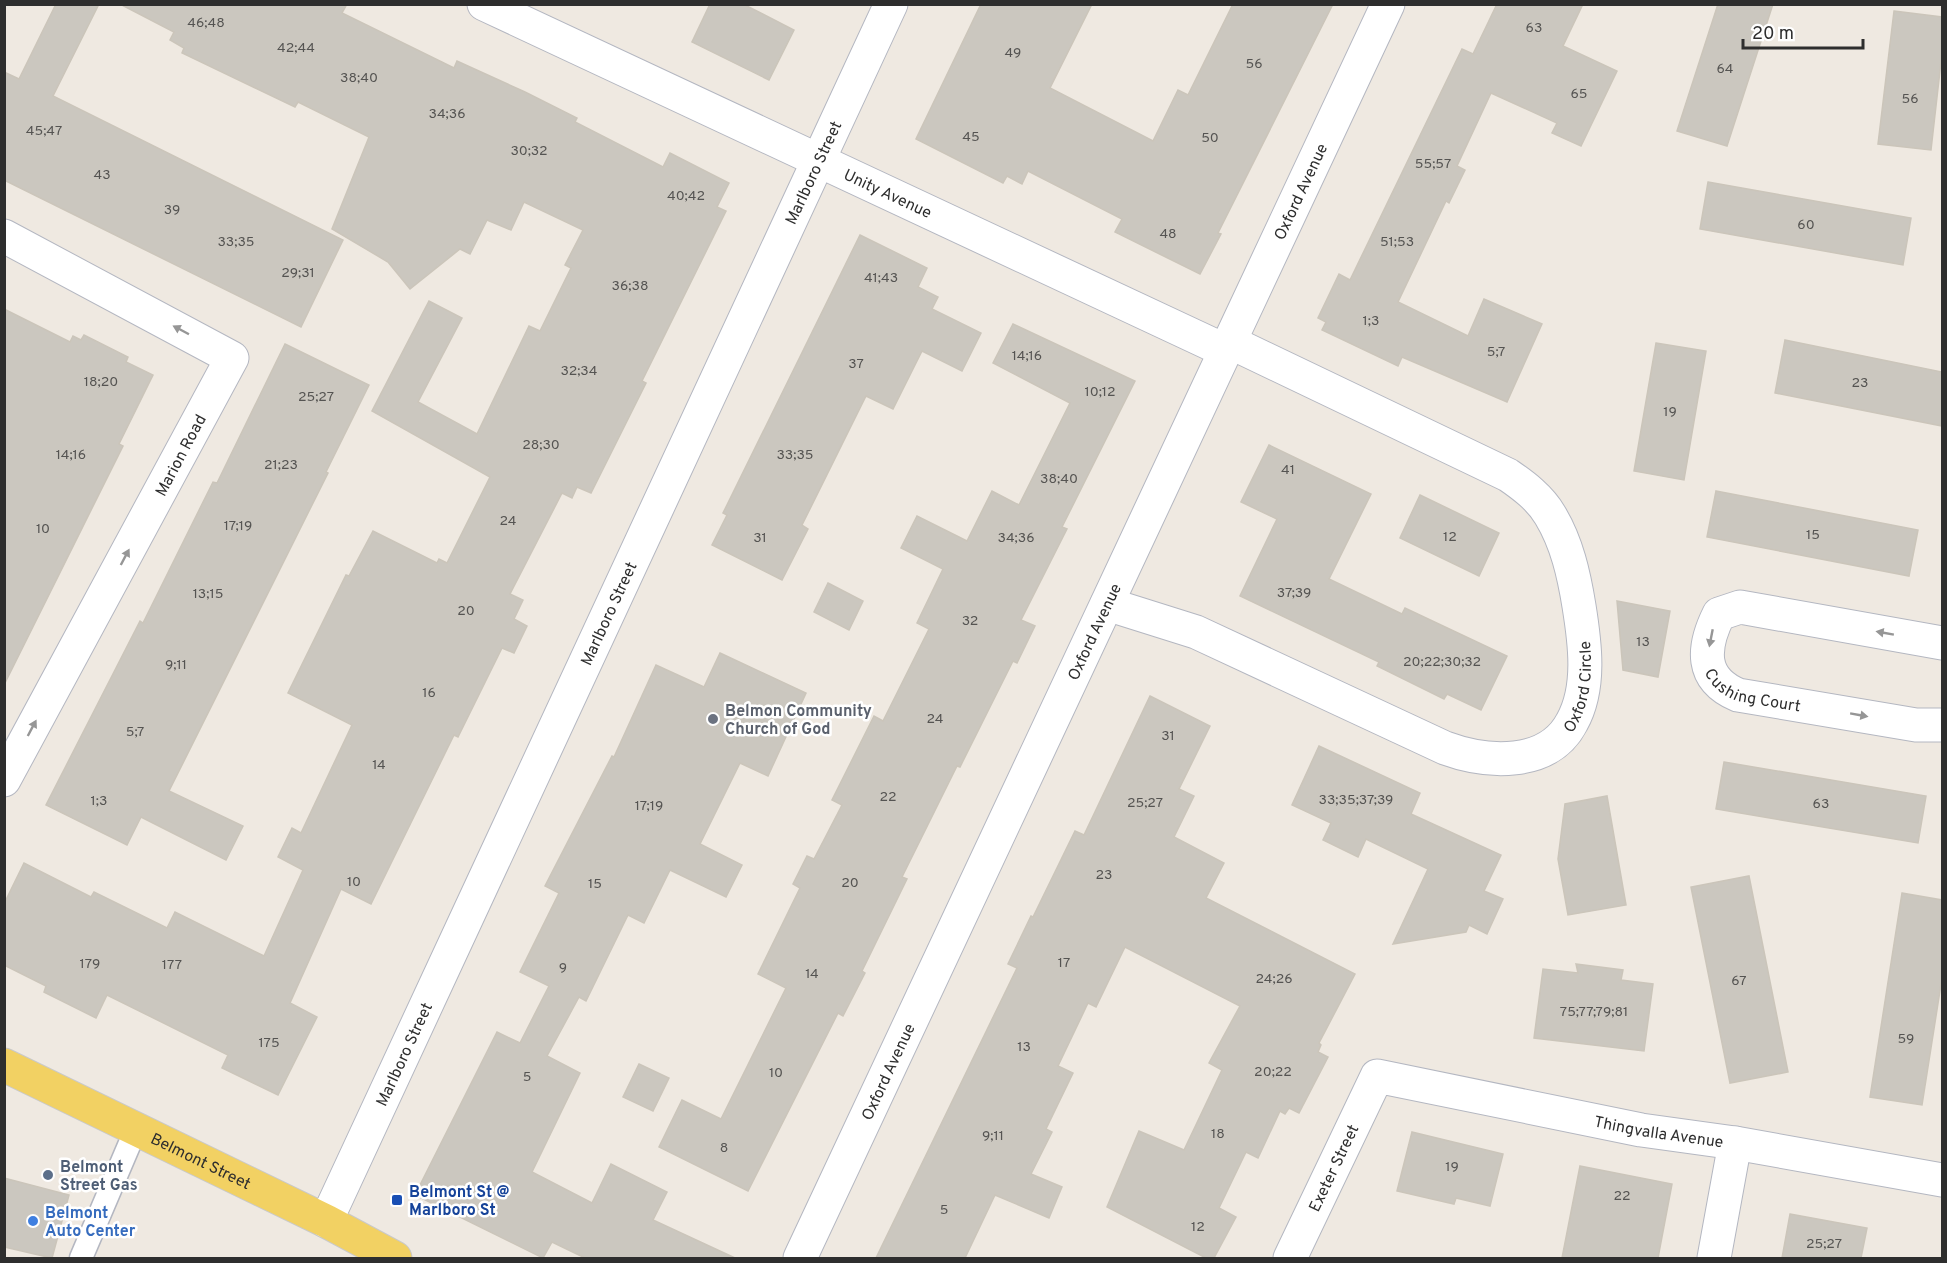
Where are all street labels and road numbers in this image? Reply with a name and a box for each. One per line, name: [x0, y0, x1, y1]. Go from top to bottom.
street label: Marlboro Street: [782, 118, 847, 228]
street label: Oxford Avenue: [1271, 141, 1333, 244]
street label: Unity Avenue: [840, 166, 934, 224]
street label: Marion Road: [152, 412, 212, 500]
street label: Marlboro Street: [577, 559, 643, 669]
street label: Oxford Avenue: [1064, 581, 1127, 684]
street label: Oxford Circle: [1560, 640, 1597, 737]
street label: Cushing Court: [1699, 665, 1802, 717]
street label: Marlboro Street: [373, 1000, 438, 1110]
street label: Oxford Avenue: [858, 1021, 921, 1124]
street label: Thingvalla Avenue: [1592, 1113, 1724, 1153]
street label: Exeter Street: [1306, 1122, 1364, 1216]
street label: Belmont Street: [147, 1130, 254, 1195]

